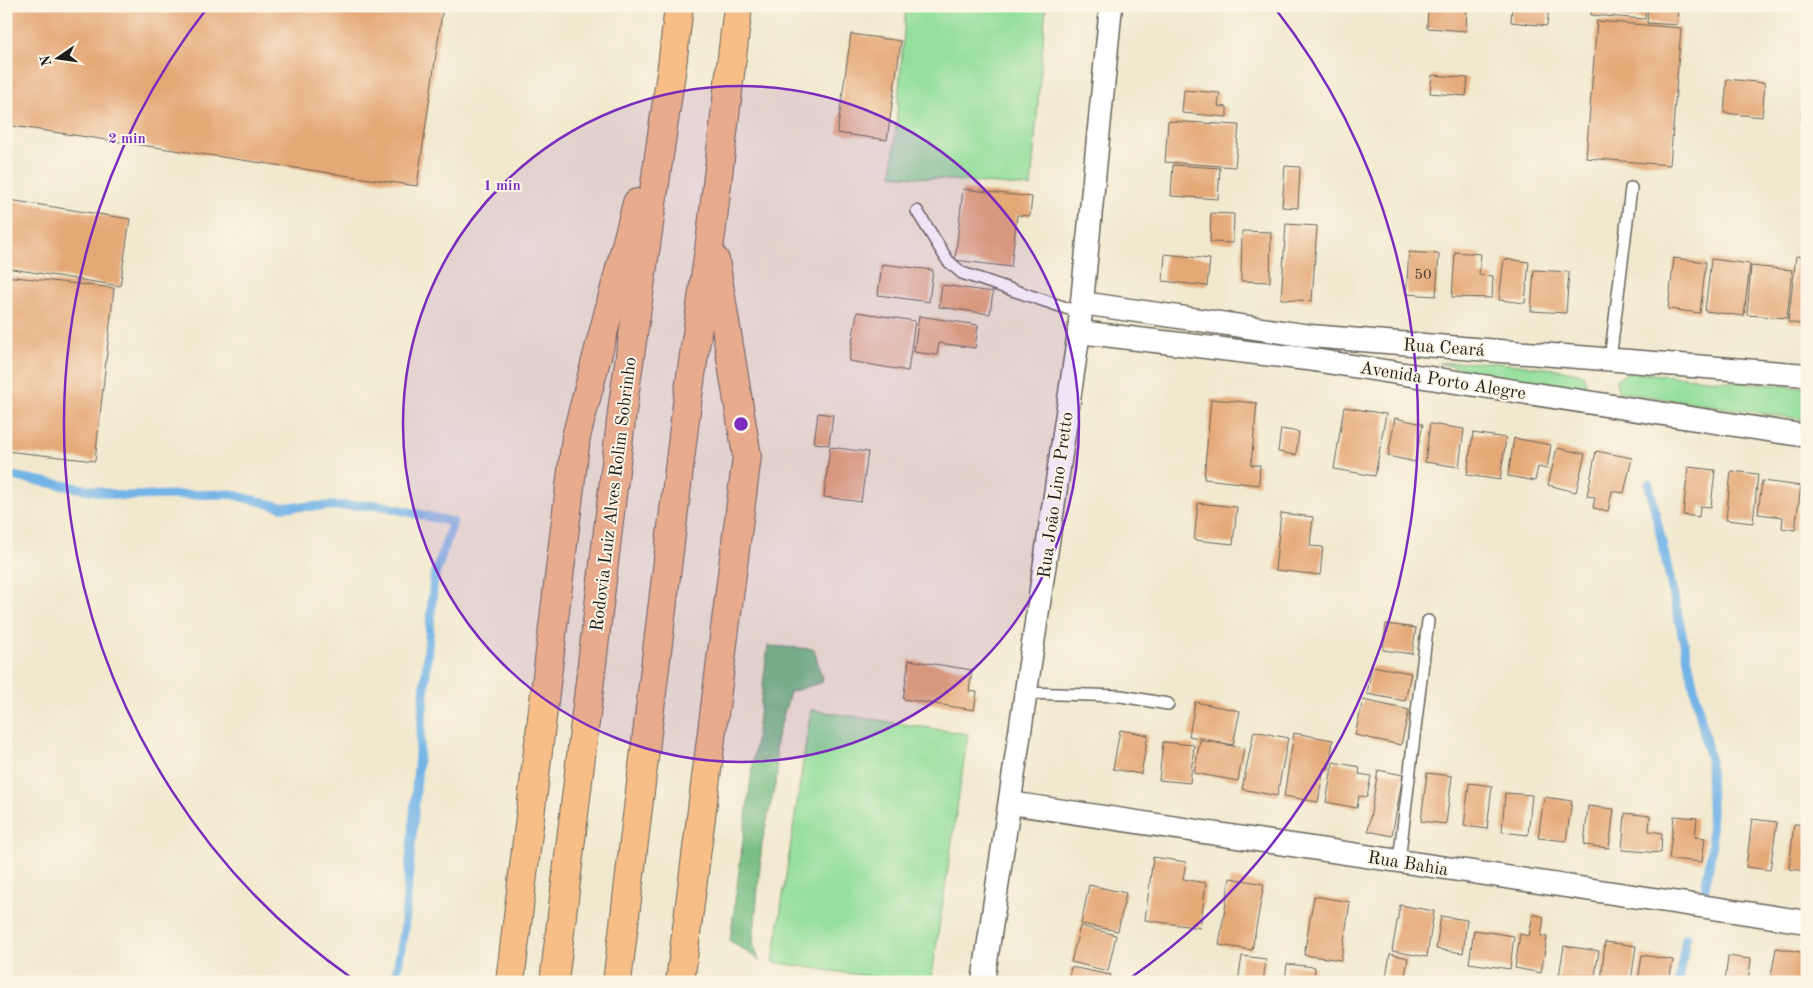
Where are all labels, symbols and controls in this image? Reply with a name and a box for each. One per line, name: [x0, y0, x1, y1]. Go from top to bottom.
north arrow: [32, 32, 82, 82]
text: N: [38, 54, 54, 67]
text: 2 min: [108, 132, 146, 147]
text: 1 min: [483, 179, 521, 194]
house number: 50: [1414, 268, 1432, 283]
street label: Rua Ceará: [1402, 336, 1486, 360]
street label: Rodovia Luiz Alves Rolim Sobrinho: [588, 356, 640, 632]
street label: Avenida Porto Alegre: [1359, 359, 1527, 403]
street label: Rua João Lino Pretto: [1035, 411, 1077, 580]
centre of rings: [732, 415, 750, 433]
street label: Rua Bahia: [1366, 849, 1449, 879]

